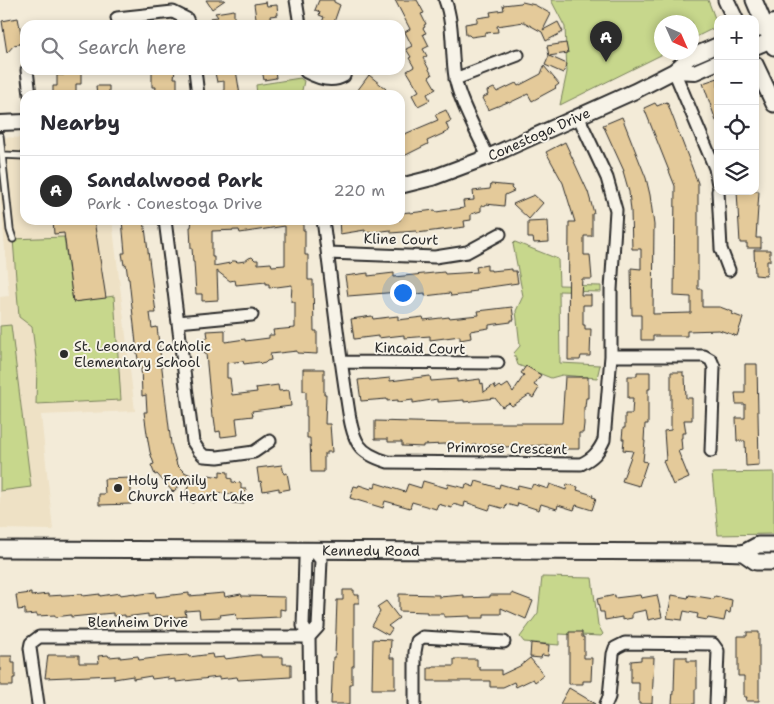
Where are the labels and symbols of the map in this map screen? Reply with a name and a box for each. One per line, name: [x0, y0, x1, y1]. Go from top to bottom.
north arrow: [654, 15, 699, 60]
pin: A: [590, 21, 622, 62]
street label: Conestoga Drive: [485, 103, 593, 165]
street label: Kline Court: [363, 229, 439, 249]
your location: [390, 280, 416, 306]
place label: St. Leonard Catholic Elementary School: [74, 337, 211, 371]
street label: Kincaid Court: [374, 338, 466, 358]
marker: St. Leonard Catholic Elementary School: [58, 348, 70, 360]
street label: Primrose Crescent: [446, 438, 568, 458]
place label: Holy Family Church Heart Lake: [128, 471, 254, 505]
marker: Holy Family Church Heart Lake: [112, 482, 124, 494]
street label: Kennedy Road: [322, 541, 420, 560]
street label: Blenheim Drive: [88, 613, 188, 631]

